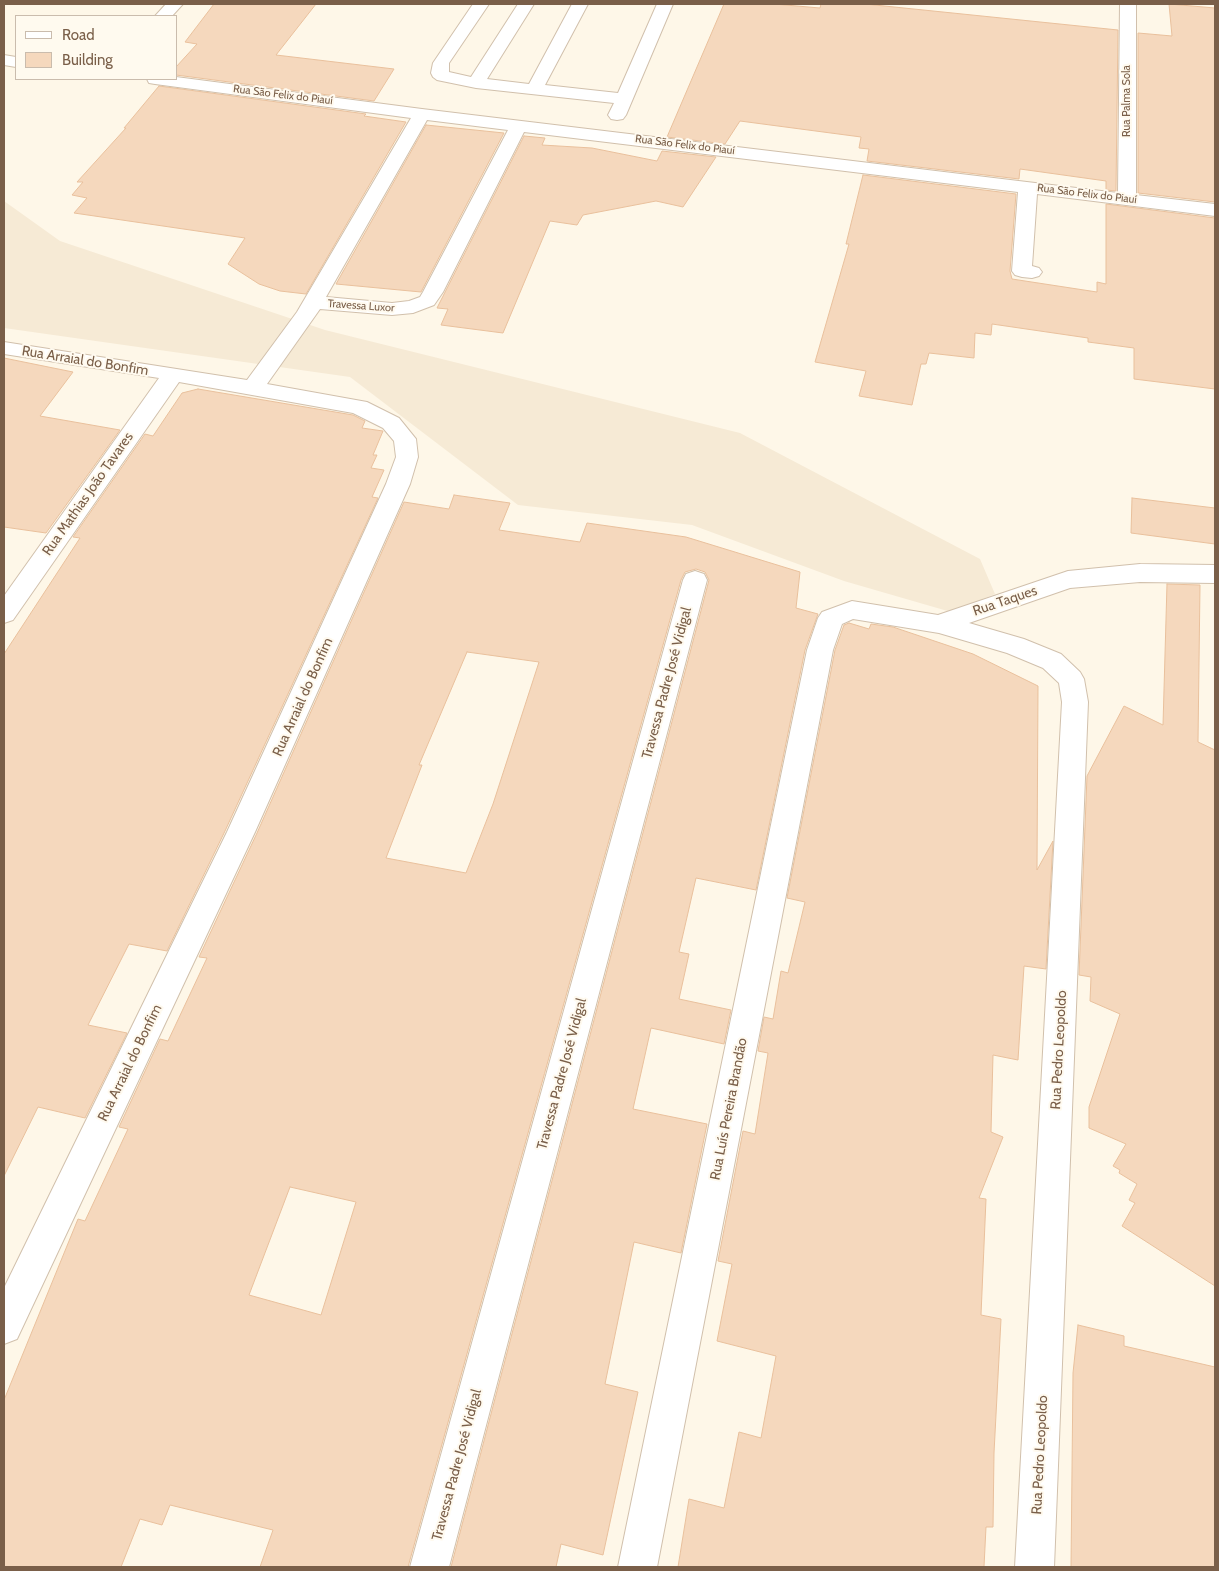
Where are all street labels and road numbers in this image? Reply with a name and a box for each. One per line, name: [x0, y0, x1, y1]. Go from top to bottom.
street label: Rua Palma Sola: [1120, 65, 1134, 137]
street label: Rua São Felix do Piauí: [232, 82, 334, 108]
street label: Rua São Felix do Piauí: [634, 132, 736, 158]
street label: Rua São Felix do Piauí: [1036, 181, 1138, 207]
street label: Travessa Luxor: [327, 297, 395, 315]
street label: Rua Arraial do Bonfim: [20, 343, 150, 379]
street label: Rua Mathias João Tavares: [39, 429, 137, 559]
street label: Rua Taques: [971, 582, 1039, 620]
street label: Travessa Padre José Vidigal: [639, 605, 695, 761]
street label: Rua Arraial do Bonfim: [269, 635, 337, 759]
street label: Rua Pedro Leopoldo: [1047, 990, 1071, 1110]
street label: Travessa Padre José Vidigal: [534, 996, 590, 1152]
street label: Rua Arraial do Bonfim: [94, 1002, 166, 1124]
street label: Rua Luís Pereira Brandão: [707, 1036, 751, 1182]
street label: Travessa Padre José Vidigal: [429, 1387, 485, 1543]
street label: Rua Pedro Leopoldo: [1028, 1395, 1052, 1515]

